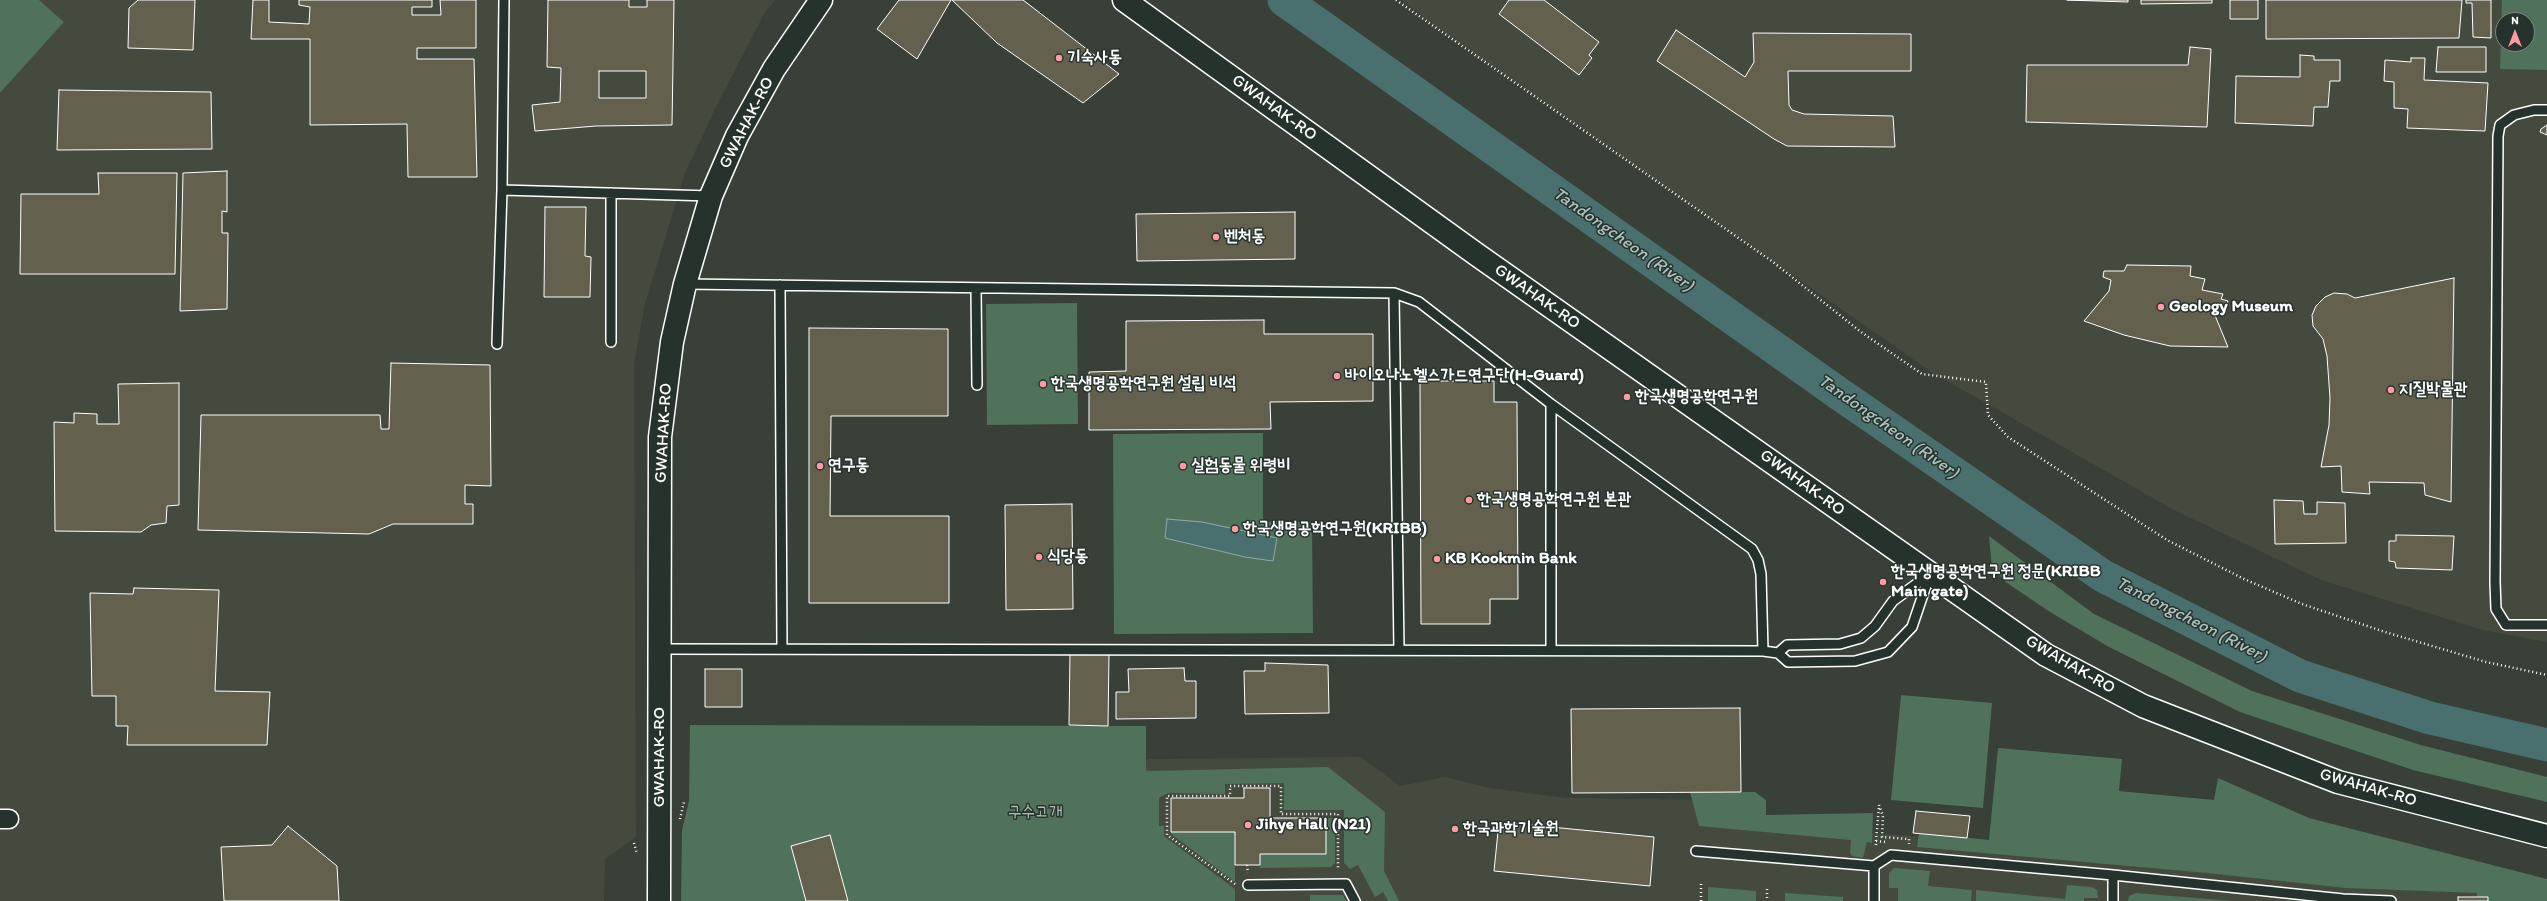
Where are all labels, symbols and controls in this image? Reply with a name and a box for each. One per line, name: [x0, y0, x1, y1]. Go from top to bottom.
north arrow: [2495, 12, 2535, 52]
text: N: [2511, 14, 2519, 27]
place label: 기숙사동: [1067, 48, 1122, 68]
marker: 기숙사동: [1054, 53, 1064, 63]
street label: GWAHAK-RO: [1227, 70, 1321, 146]
street label: GWAHAK-RO: [715, 74, 779, 172]
water label: Tandongcheon (River): [1548, 183, 1698, 297]
place label: 벤처동: [1224, 227, 1265, 247]
marker: 벤처동: [1211, 232, 1221, 242]
street label: GWAHAK-RO: [1490, 260, 1584, 334]
place label: Geology Museum: [2169, 297, 2293, 317]
marker: Geology Museum: [2156, 302, 2166, 312]
place label: 바이오나노헬스가드연구단(H-Guard): [1345, 366, 1584, 386]
water label: Tandongcheon (River): [1813, 370, 1963, 484]
marker: 바이오나노헬스가드연구단(H-Guard): [1332, 371, 1342, 381]
place label: 한국생명공학연구원 설립 비석: [1051, 374, 1236, 394]
marker: 한국생명공학연구원 설립 비석: [1038, 379, 1048, 389]
place label: 지질박물관: [2399, 380, 2467, 400]
street label: GWAHAK-RO: [651, 382, 677, 484]
marker: 지질박물관: [2386, 385, 2396, 395]
place label: 한국생명공학연구원: [1635, 387, 1758, 407]
marker: 한국생명공학연구원: [1622, 392, 1632, 402]
street label: GWAHAK-RO: [1755, 445, 1849, 521]
place label: 연구동: [828, 456, 869, 476]
place label: 실험동물 위령비: [1191, 456, 1291, 476]
marker: 연구동: [815, 461, 825, 471]
marker: 실험동물 위령비: [1178, 461, 1188, 471]
place label: 한국생명공학연구원 본관: [1477, 490, 1631, 510]
marker: 한국생명공학연구원 본관: [1464, 495, 1474, 505]
place label: 한국생명공학연구원(KRIBB): [1243, 519, 1427, 539]
marker: 한국생명공학연구원(KRIBB): [1230, 524, 1240, 534]
place label: 식당동: [1047, 547, 1088, 567]
place label: KB Kookmin Bank: [1445, 549, 1577, 569]
marker: 식당동: [1034, 552, 1044, 562]
marker: KB Kookmin Bank: [1432, 554, 1442, 564]
place label: 한국생명공학연구원 정문(KRIBB Main gate): [1891, 562, 2101, 602]
water label: Tandongcheon (River): [2112, 573, 2270, 667]
marker: 한국생명공학연구원 정문(KRIBB Main gate): [1878, 577, 1888, 587]
street label: GWAHAK-RO: [2021, 631, 2119, 699]
street label: GWAHAK-RO: [650, 707, 670, 807]
street label: GWAHAK-RO: [2317, 764, 2419, 812]
park label: 구수고개: [1008, 803, 1062, 823]
place label: Jihye Hall (N21): [1256, 815, 1371, 835]
place label: 한국과학기술원: [1463, 819, 1559, 839]
marker: Jihye Hall (N21): [1243, 820, 1253, 830]
marker: 한국과학기술원: [1450, 824, 1460, 834]

